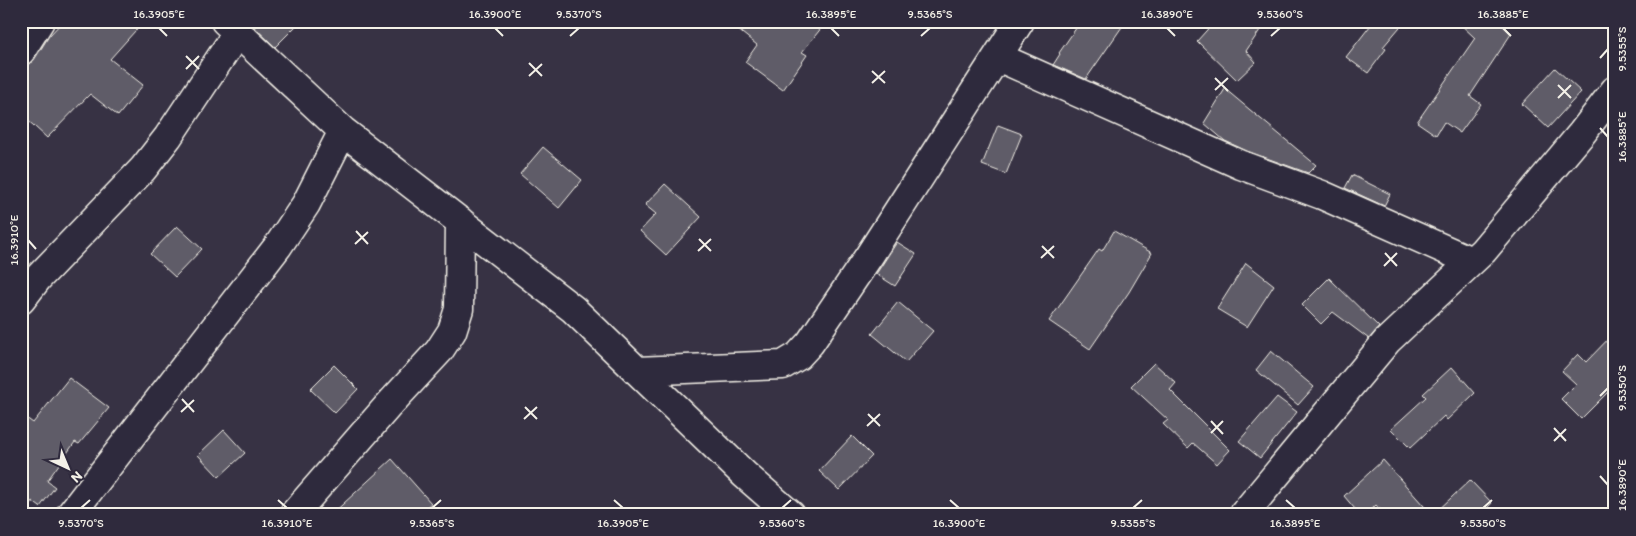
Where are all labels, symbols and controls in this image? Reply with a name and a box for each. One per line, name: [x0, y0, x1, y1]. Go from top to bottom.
text: 16.3905°E: [133, 7, 185, 21]
text: 16.3900°E: [469, 7, 522, 21]
text: 9.5370°S: [556, 7, 602, 21]
text: 16.3895°E: [806, 7, 857, 21]
text: 9.5365°S: [907, 7, 953, 21]
text: 16.3890°E: [1141, 7, 1193, 21]
text: 9.5360°S: [1257, 7, 1303, 21]
text: 16.3885°E: [1477, 7, 1529, 21]
text: 9.5355°S: [1615, 26, 1629, 71]
text: 16.3885°E: [1615, 111, 1629, 163]
text: 16.3910°E: [7, 214, 21, 265]
text: 9.5350°S: [1615, 365, 1629, 411]
north arrow: [42, 444, 92, 494]
text: 16.3890°E: [1615, 459, 1629, 511]
text: N: [67, 468, 86, 486]
text: 9.5370°S: [58, 516, 104, 530]
text: 16.3910°E: [262, 516, 313, 530]
text: 9.5365°S: [409, 516, 455, 530]
text: 16.3905°E: [597, 516, 649, 530]
text: 9.5360°S: [759, 516, 805, 530]
text: 16.3900°E: [933, 516, 986, 530]
text: 9.5355°S: [1111, 516, 1156, 530]
text: 16.3895°E: [1270, 516, 1321, 530]
text: 9.5350°S: [1460, 516, 1506, 530]

